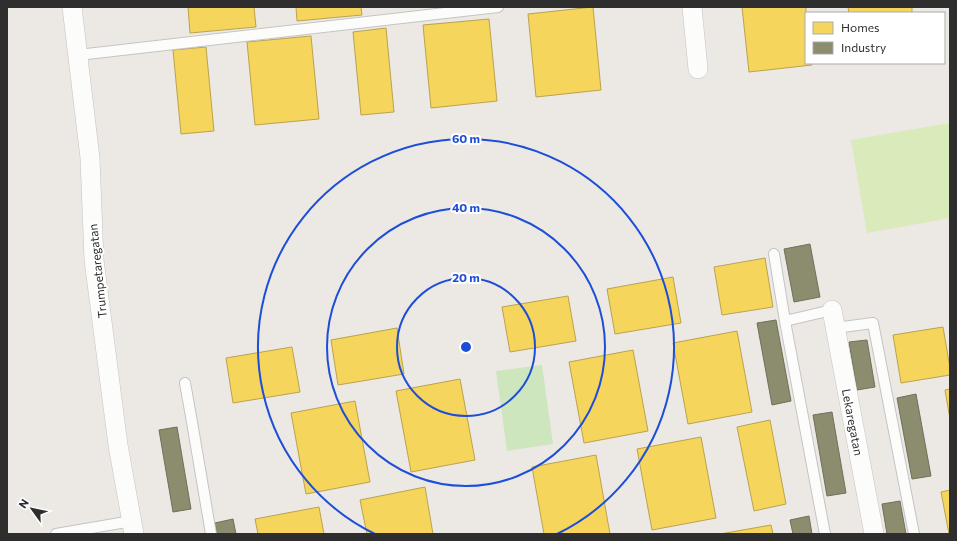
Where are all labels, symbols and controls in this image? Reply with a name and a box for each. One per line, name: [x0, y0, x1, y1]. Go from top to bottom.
legend: [805, 12, 945, 64]
text: Homes: [841, 20, 879, 34]
text: Industry: [841, 40, 886, 54]
text: 60 m: [452, 131, 480, 145]
text: 40 m: [452, 200, 480, 214]
street label: Trumpetaregatan: [85, 223, 109, 319]
text: 20 m: [452, 270, 480, 284]
centre of rings: [459, 340, 473, 354]
street label: Lekaregatan: [840, 387, 866, 457]
north arrow: [12, 489, 52, 529]
text: N: [15, 496, 31, 510]

